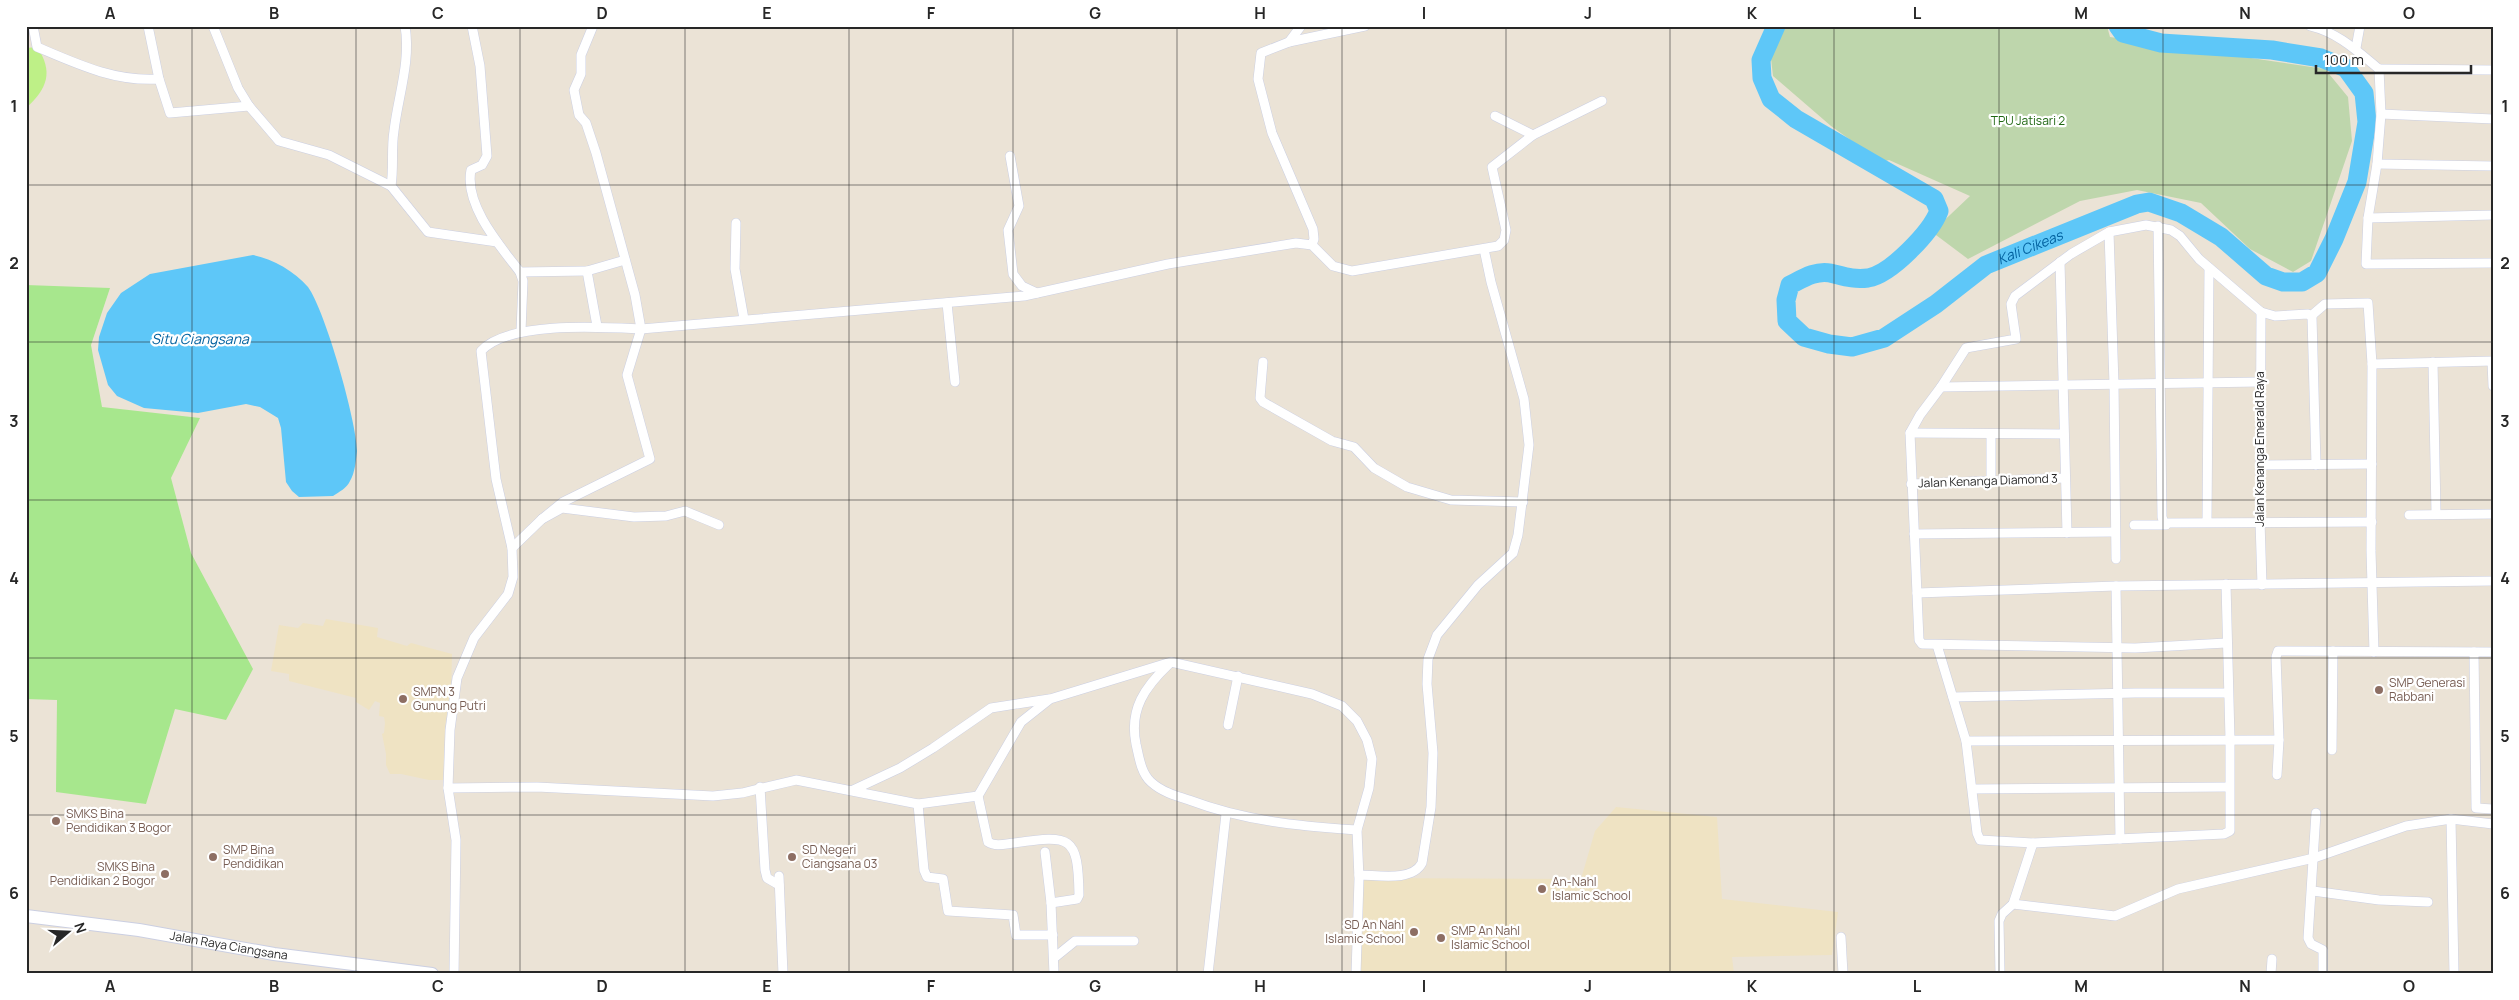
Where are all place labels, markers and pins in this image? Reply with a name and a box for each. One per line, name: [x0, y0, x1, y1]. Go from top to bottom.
place label: SMP Generasi Rabbani: [2389, 674, 2465, 705]
place label: SMPN 3 Gunung Putri: [413, 683, 486, 714]
marker: SMP Generasi Rabbani: [2373, 684, 2385, 696]
marker: SMPN 3 Gunung Putri: [397, 693, 409, 705]
place label: SMKS Bina Pendidikan 3 Bogor: [66, 805, 172, 836]
marker: SMKS Bina Pendidikan 3 Bogor: [50, 815, 62, 827]
place label: SMP Bina Pendidikan: [223, 841, 284, 872]
place label: SD Negeri Ciangsana 03: [802, 841, 877, 872]
marker: SMP Bina Pendidikan: [207, 851, 219, 863]
marker: SD Negeri Ciangsana 03: [786, 851, 798, 863]
place label: SMKS Bina Pendidikan 2 Bogor: [50, 858, 156, 889]
marker: SMKS Bina Pendidikan 2 Bogor: [159, 868, 171, 880]
place label: An-Nahl Islamic School: [1552, 873, 1631, 904]
marker: An-Nahl Islamic School: [1536, 883, 1548, 895]
place label: SD An Nahl Islamic School: [1325, 916, 1404, 947]
place label: SMP An Nahl Islamic School: [1451, 922, 1530, 953]
marker: SD An Nahl Islamic School: [1408, 926, 1420, 938]
marker: SMP An Nahl Islamic School: [1435, 932, 1447, 944]

